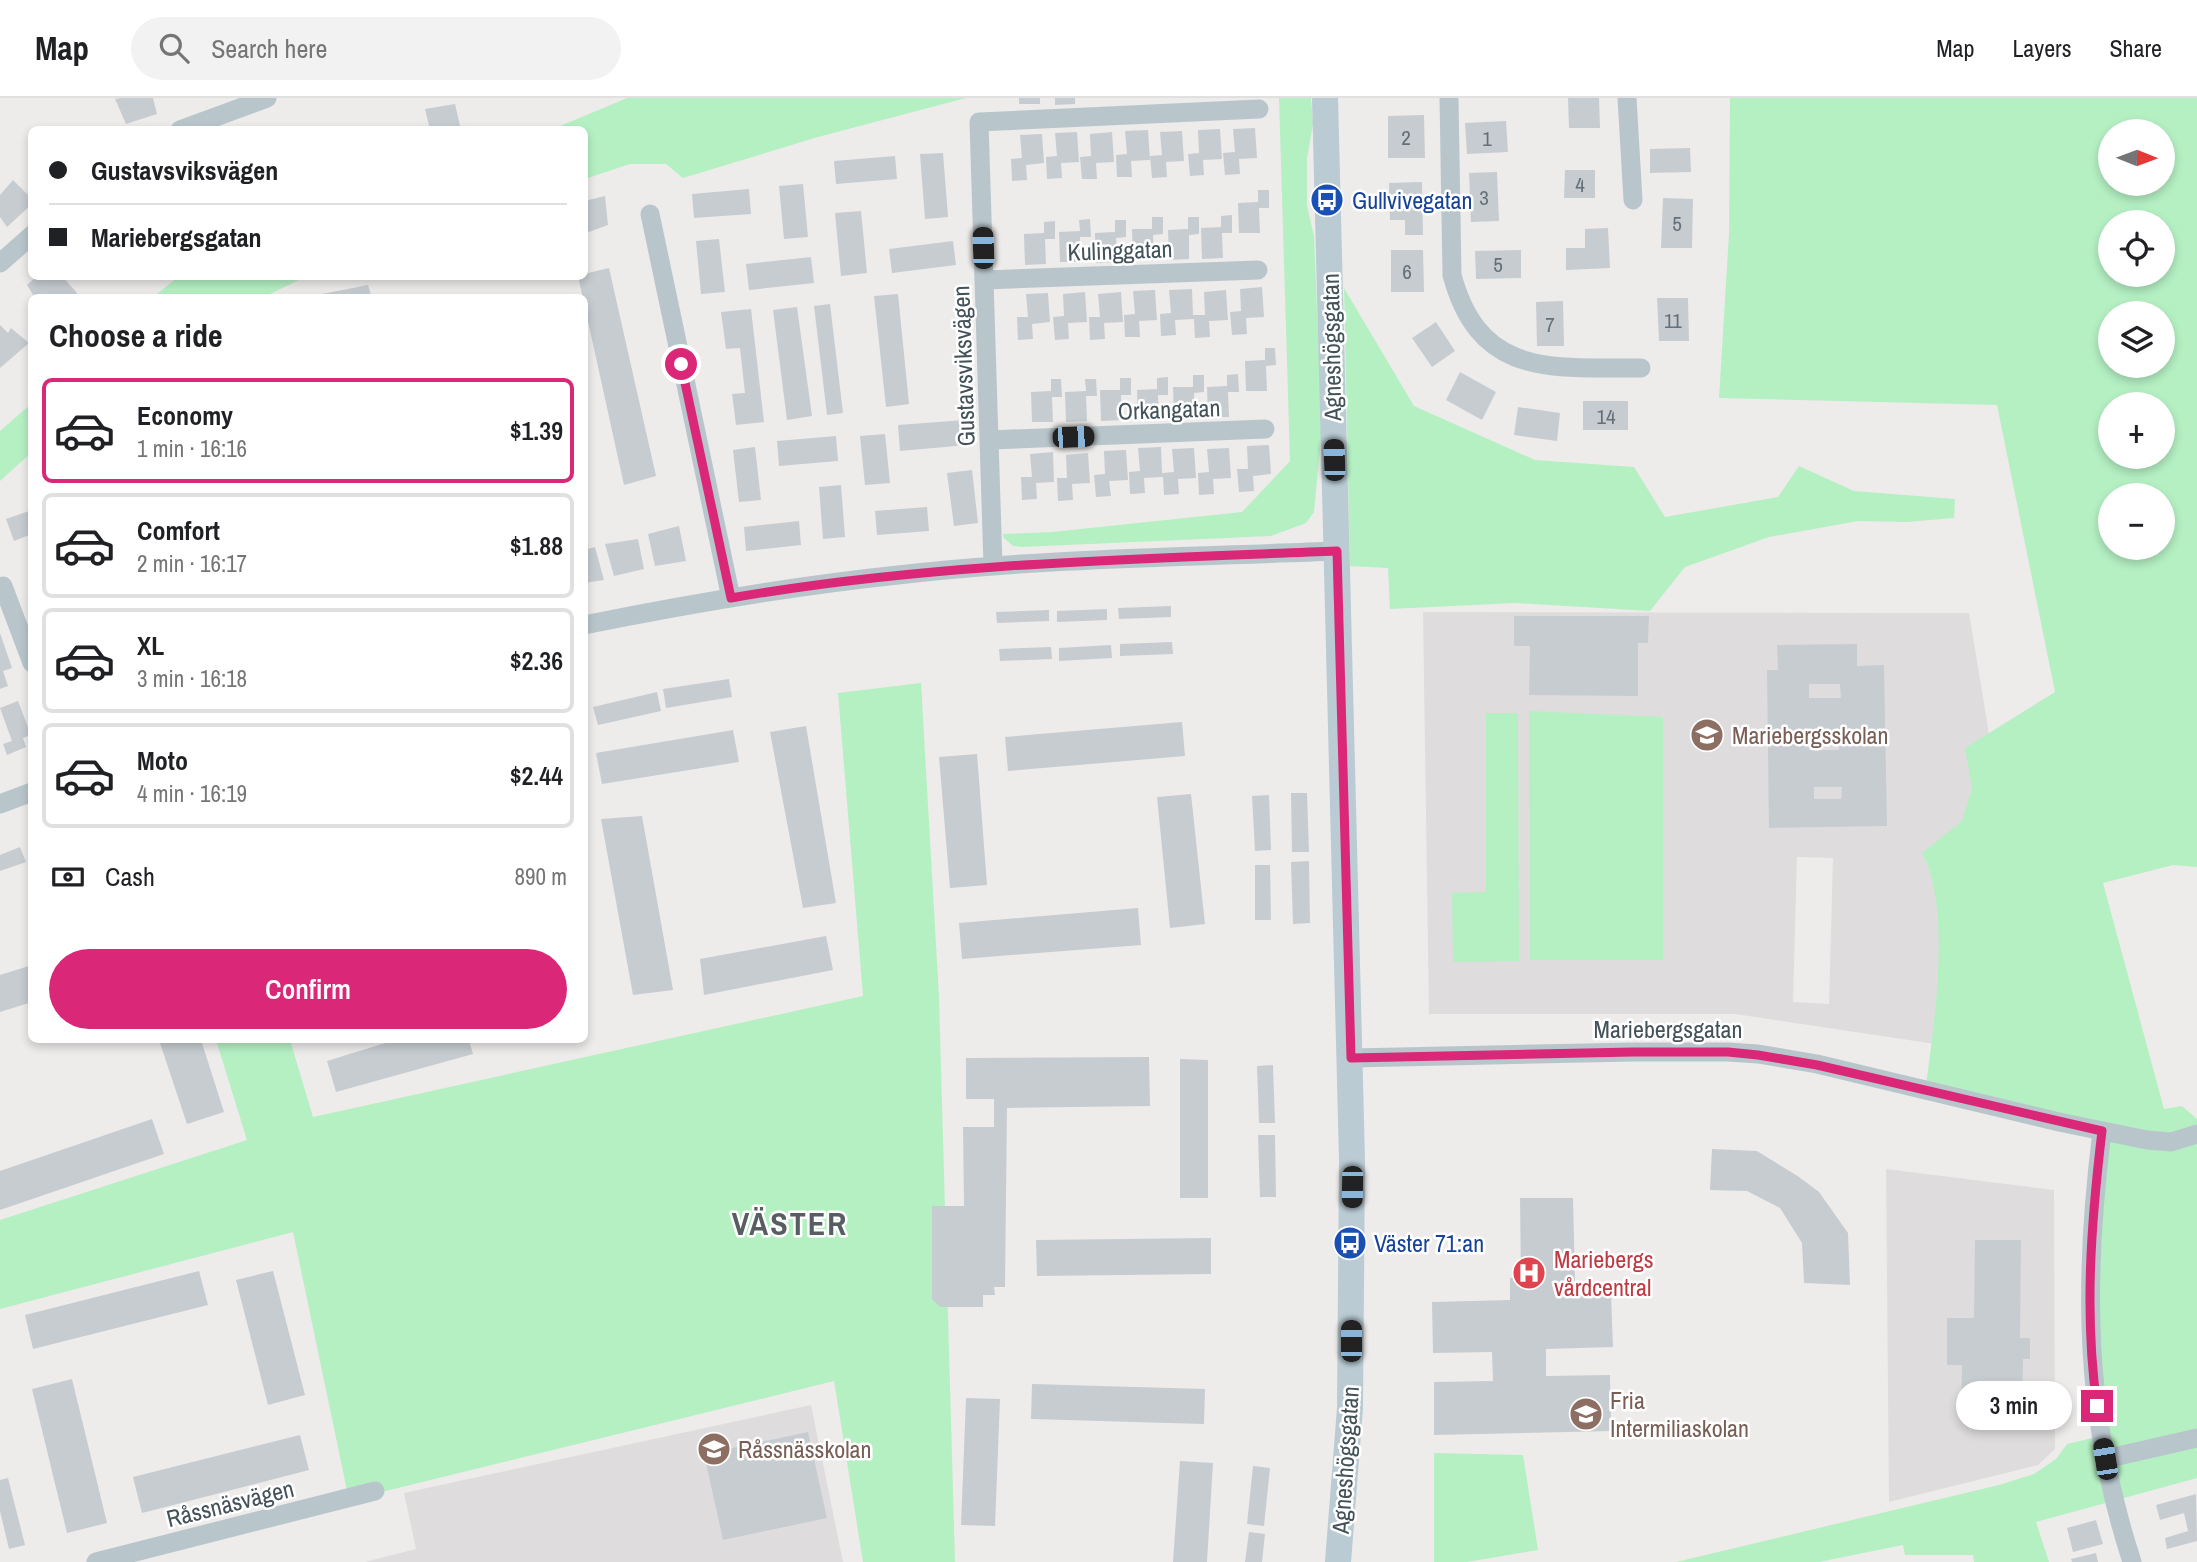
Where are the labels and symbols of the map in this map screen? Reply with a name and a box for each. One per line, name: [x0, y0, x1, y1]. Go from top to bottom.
north arrow: [2098, 119, 2175, 196]
house number: 2: [1401, 123, 1411, 152]
house number: 1: [1482, 124, 1492, 153]
house number: 4: [1575, 170, 1585, 199]
bus stop icon: Gullvivegatan: [1308, 181, 1346, 219]
house number: 3: [1479, 183, 1489, 212]
place label: Gullvivegatan: [1352, 184, 1472, 216]
house number: 5: [1672, 209, 1682, 238]
car: [972, 227, 995, 269]
street label: Kulinggatan: [1067, 232, 1173, 268]
house number: 5: [1493, 250, 1503, 279]
house number: 6: [1402, 257, 1412, 286]
street label: Agneshögsgatan: [1314, 273, 1348, 422]
street label: Gustavsviksvägen: [944, 285, 982, 447]
house number: 11: [1664, 306, 1682, 335]
house number: 7: [1545, 310, 1555, 339]
route start: [665, 348, 697, 380]
street label: Orkangatan: [1117, 391, 1221, 427]
house number: 14: [1596, 402, 1616, 431]
car: [1052, 426, 1095, 448]
car: [1323, 439, 1346, 481]
school or university icon: Mariebergsskolan: [1688, 716, 1726, 754]
place label: Mariebergsskolan: [1732, 719, 1888, 751]
street label: Mariebergsgatan: [1594, 1013, 1742, 1045]
car: [1342, 1166, 1363, 1208]
district label: VÄSTER: [732, 1202, 848, 1245]
bus stop icon: Väster 71:an: [1331, 1224, 1369, 1262]
place label: Väster 71:an: [1374, 1227, 1484, 1259]
place label: Mariebergs vårdcentral: [1554, 1243, 1654, 1303]
hospital icon: Mariebergs vårdcentral: [1510, 1254, 1548, 1292]
car: [1341, 1320, 1362, 1362]
callout: 3 min: [1957, 1382, 2072, 1430]
place label: Fria Intermiliaskolan: [1610, 1384, 1749, 1444]
street label: Agneshögsgatan: [1324, 1385, 1366, 1536]
route end: [2081, 1390, 2113, 1422]
school or university icon: Fria Intermiliaskolan: [1567, 1395, 1605, 1433]
school or university icon: Råssnässkolan: [695, 1430, 733, 1468]
place label: Råssnässkolan: [738, 1433, 871, 1465]
car: [2092, 1437, 2119, 1481]
street label: Råssnäsvägen: [163, 1472, 297, 1534]

